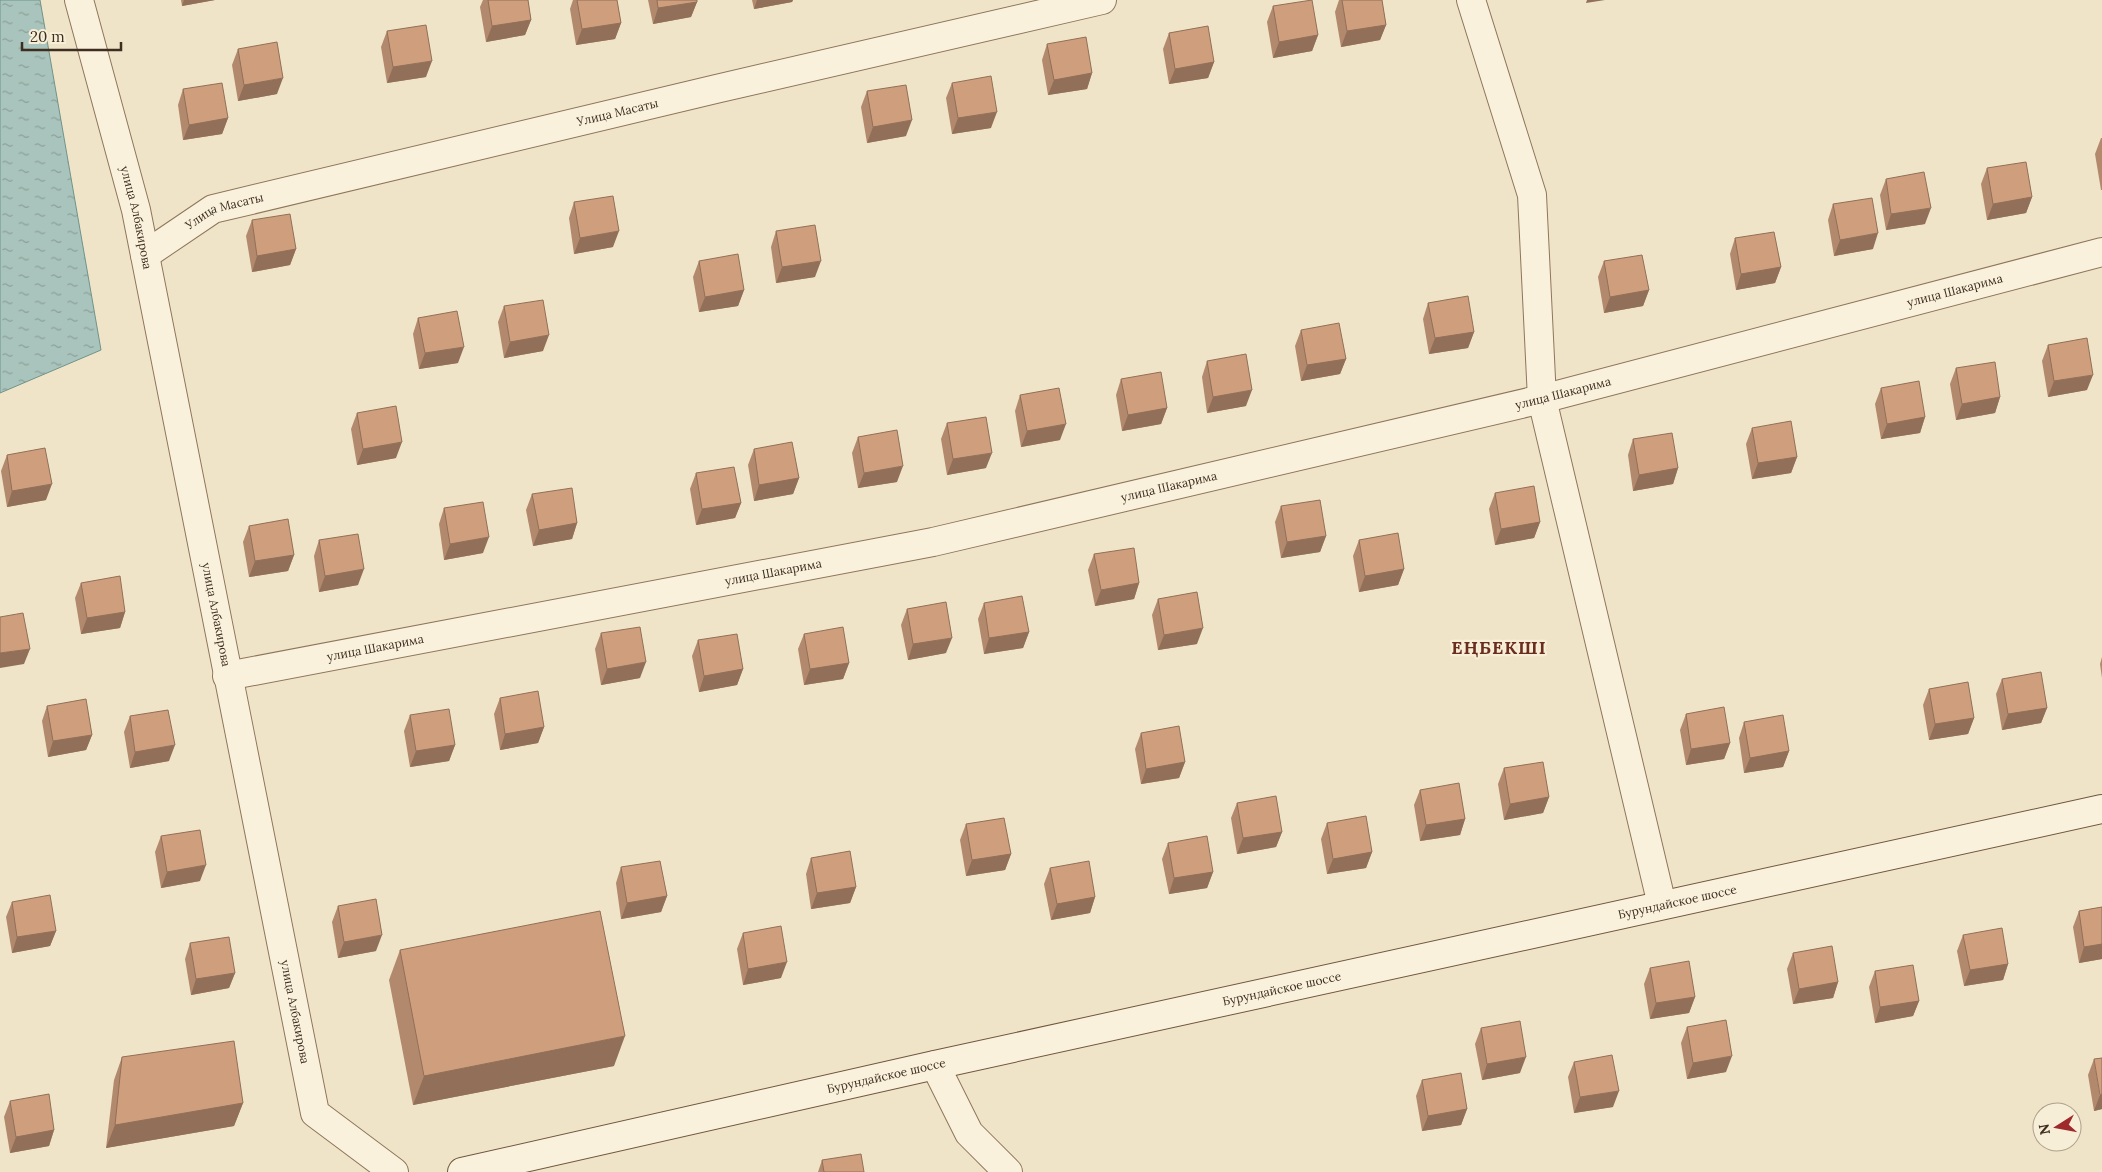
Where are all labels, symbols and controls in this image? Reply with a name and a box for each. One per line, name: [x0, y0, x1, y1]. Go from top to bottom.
scale bar: [22, 20, 121, 52]
text: 20 m: [30, 27, 65, 46]
street label: Улица Масаты: [574, 95, 660, 129]
street label: улица Албакирова: [117, 164, 156, 270]
street label: Улица Масаты: [181, 189, 265, 233]
street label: улица Шакарима: [1905, 270, 2004, 310]
street label: улица Шакарима: [1514, 373, 1612, 412]
street label: улица Шакарима: [1119, 468, 1218, 505]
street label: улица Шакарима: [723, 555, 823, 588]
street label: улица Албакирова: [199, 561, 234, 668]
street label: улица Шакарима: [326, 631, 425, 664]
district label: ЕҢБЕКШІ: [1451, 636, 1547, 659]
street label: Бурундайское шоссе: [1617, 881, 1739, 922]
street label: улица Албакирова: [278, 958, 313, 1065]
street label: Бурундайское шоссе: [1221, 968, 1343, 1009]
street label: Бурундайское шоссе: [825, 1055, 947, 1096]
north arrow: [2032, 1102, 2082, 1152]
text: N: [2034, 1122, 2054, 1137]

